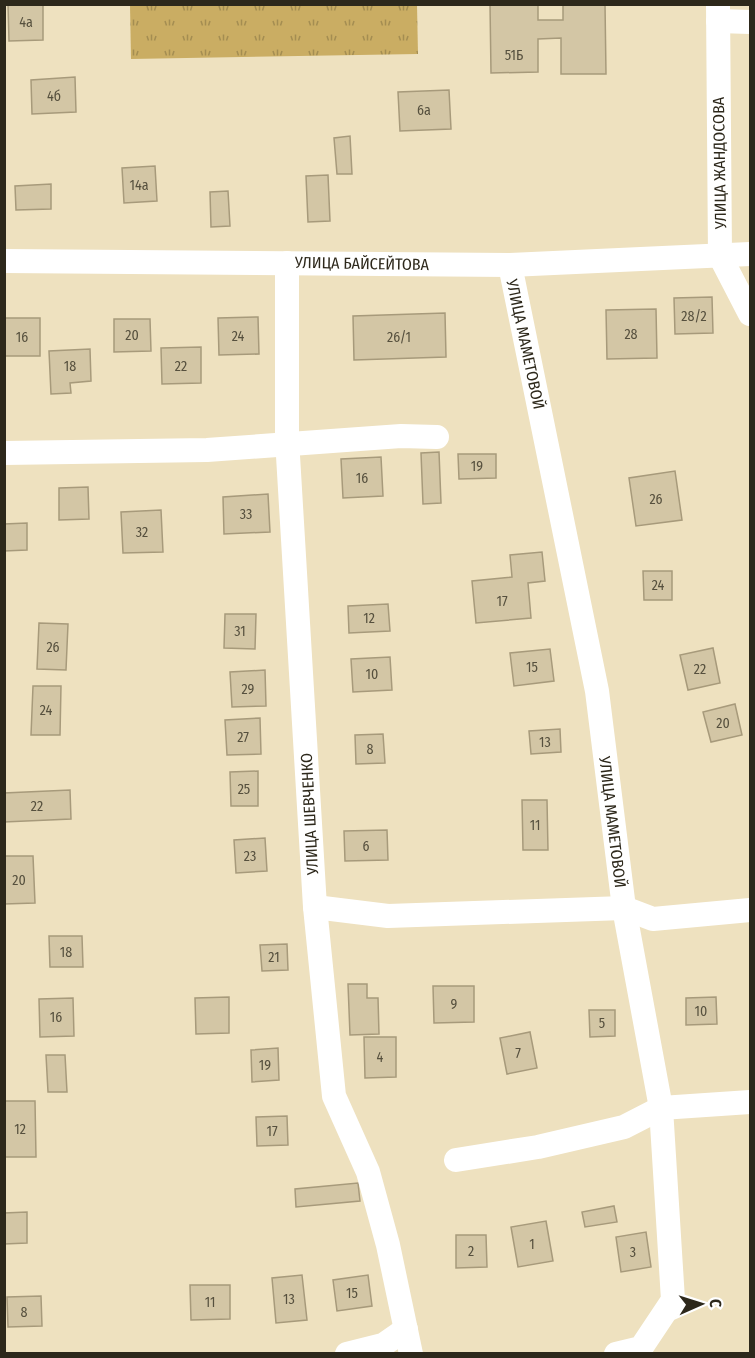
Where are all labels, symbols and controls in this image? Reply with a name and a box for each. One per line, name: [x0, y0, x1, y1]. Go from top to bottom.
house number: 4а: [19, 14, 33, 31]
house number: 51Б: [505, 47, 523, 64]
house number: 4б: [47, 88, 61, 105]
street label: УЛИЦА ЖАНДОСОВА: [709, 96, 730, 230]
house number: 6а: [417, 102, 431, 119]
house number: 14а: [129, 177, 149, 194]
street label: УЛИЦА БАЙСЕЙТОВА: [294, 253, 430, 274]
street label: УЛИЦА МАМЕТОВОЙ: [502, 276, 549, 411]
house number: 28/2: [681, 308, 707, 325]
house number: 28: [624, 326, 638, 343]
house number: 20: [125, 327, 139, 344]
house number: 24: [232, 328, 245, 345]
house number: 16: [16, 329, 28, 346]
house number: 26/1: [387, 329, 411, 346]
house number: 18: [64, 358, 76, 375]
house number: 22: [175, 358, 187, 375]
house number: 19: [471, 458, 483, 475]
house number: 16: [356, 470, 368, 487]
house number: 26: [649, 491, 663, 508]
house number: 33: [240, 506, 252, 523]
house number: 32: [136, 524, 148, 541]
house number: 24: [652, 577, 665, 594]
house number: 17: [496, 593, 508, 610]
house number: 12: [363, 610, 375, 627]
house number: 31: [234, 623, 246, 640]
house number: 26: [46, 639, 60, 656]
house number: 15: [526, 659, 538, 676]
house number: 22: [694, 661, 706, 678]
house number: 10: [366, 666, 378, 683]
house number: 29: [242, 681, 255, 698]
house number: 24: [40, 702, 53, 719]
house number: 20: [716, 715, 730, 732]
house number: 27: [237, 729, 249, 746]
house number: 13: [539, 734, 551, 751]
house number: 8: [367, 741, 374, 758]
street label: УЛИЦА ШЕВЧЕНКО: [297, 752, 322, 876]
street label: УЛИЦА МАМЕТОВОЙ: [595, 754, 630, 889]
house number: 25: [238, 781, 250, 798]
house number: 22: [31, 798, 43, 815]
house number: 11: [530, 817, 540, 834]
house number: 6: [363, 838, 370, 855]
house number: 23: [244, 848, 256, 865]
house number: 20: [12, 872, 26, 889]
house number: 18: [60, 944, 72, 961]
house number: 21: [268, 949, 280, 966]
house number: 9: [451, 996, 458, 1013]
house number: 10: [695, 1003, 707, 1020]
house number: 16: [50, 1009, 62, 1026]
house number: 5: [599, 1015, 605, 1032]
house number: 7: [515, 1045, 521, 1062]
house number: 4: [377, 1049, 384, 1066]
house number: 19: [259, 1057, 271, 1074]
house number: 12: [14, 1121, 26, 1138]
house number: 17: [266, 1123, 278, 1140]
house number: 1: [529, 1236, 535, 1253]
house number: 2: [468, 1243, 474, 1260]
house number: 3: [630, 1244, 636, 1261]
north arrow: [671, 1274, 731, 1334]
house number: 15: [346, 1285, 358, 1302]
house number: 13: [283, 1291, 295, 1308]
house number: 11: [205, 1294, 215, 1311]
text: С: [706, 1299, 725, 1309]
house number: 8: [21, 1304, 28, 1321]

